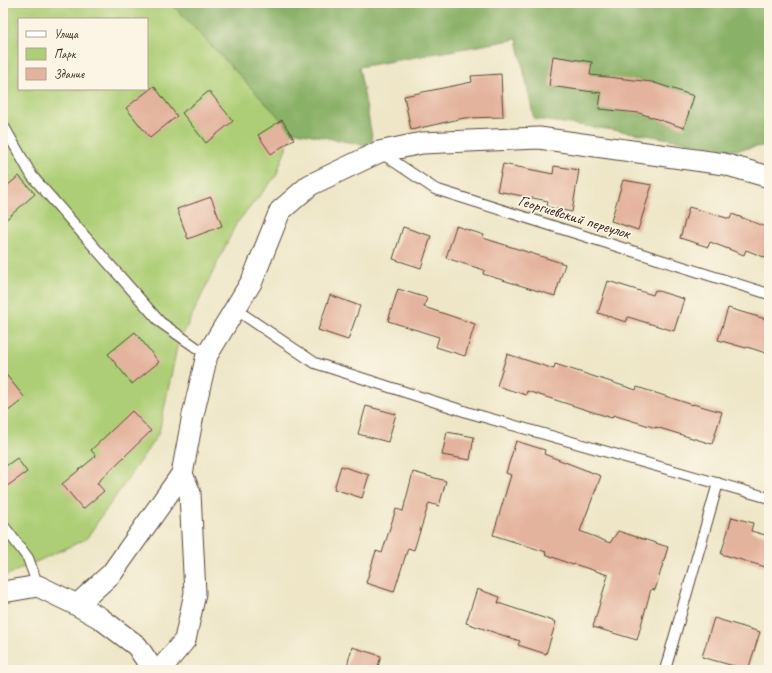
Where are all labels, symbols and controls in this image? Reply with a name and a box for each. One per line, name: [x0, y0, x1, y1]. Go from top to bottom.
legend: [18, 18, 148, 90]
text: Улица: [54, 26, 79, 42]
text: Парк: [54, 46, 77, 62]
text: Здание: [54, 66, 85, 82]
street label: Георгиевский переулок: [516, 191, 634, 244]

